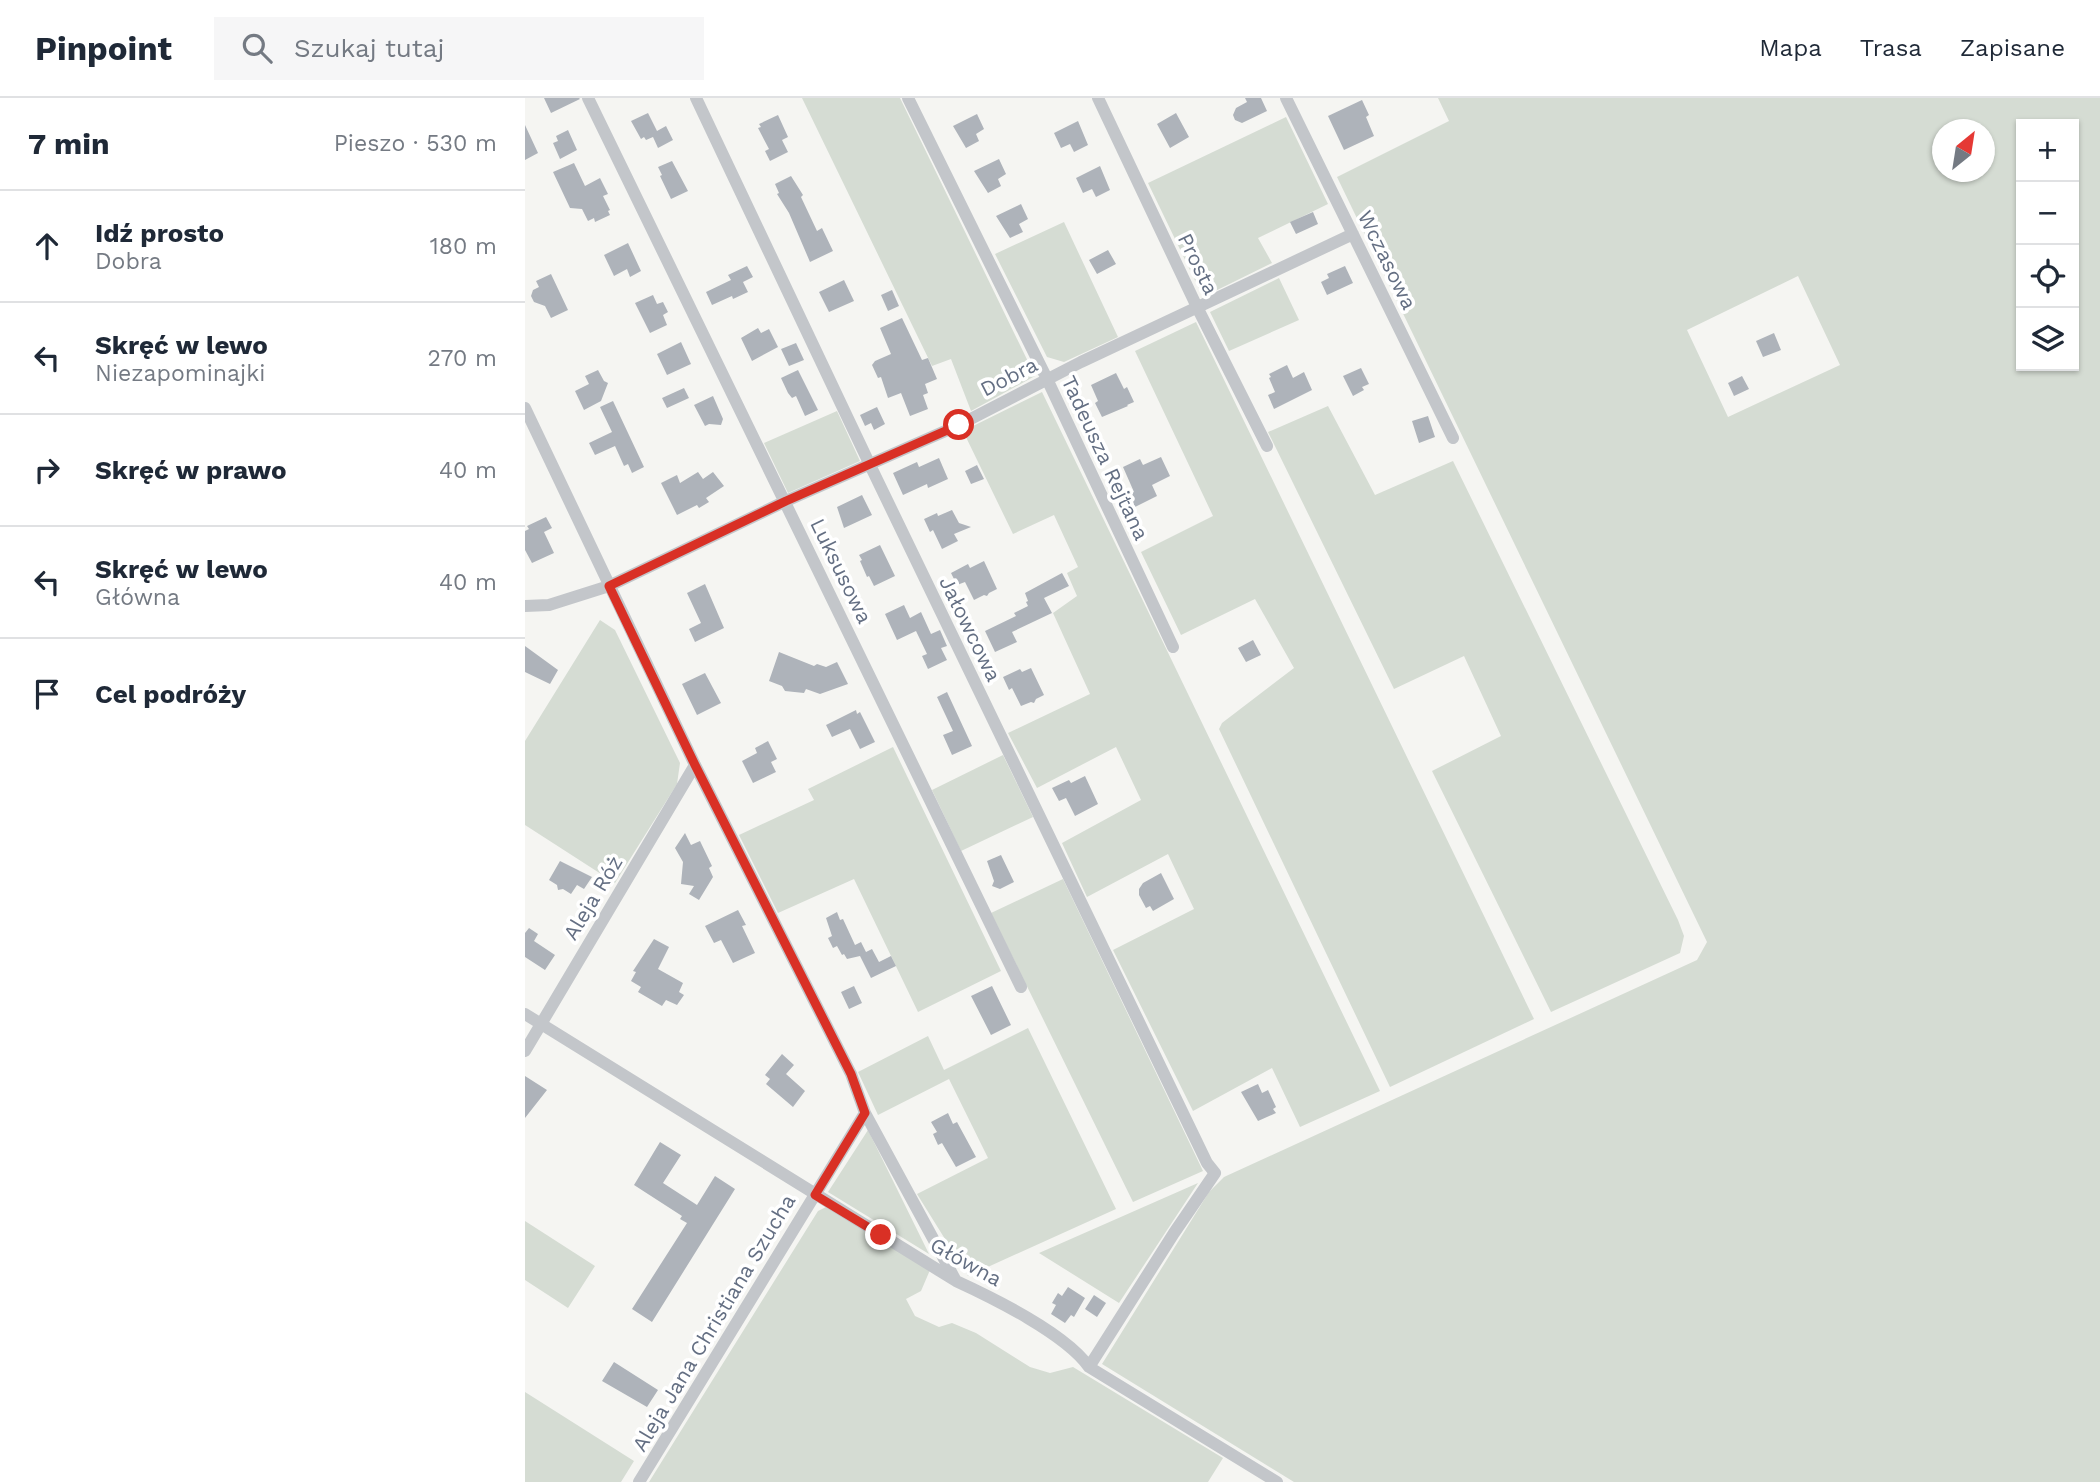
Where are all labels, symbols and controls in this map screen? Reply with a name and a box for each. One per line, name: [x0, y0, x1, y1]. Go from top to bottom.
search box: [214, 17, 704, 80]
text: Pinpoint: [35, 29, 172, 68]
icon: search: [238, 29, 276, 67]
text: Szukaj tutaj: [294, 33, 444, 63]
text: Mapa: [1759, 34, 1822, 62]
text: Trasa: [1860, 34, 1922, 62]
text: Zapisane: [1960, 34, 2065, 62]
north arrow: [1932, 119, 1995, 182]
map controls: [2016, 119, 2079, 371]
button: +: [2016, 119, 2079, 182]
text: 7 min: [28, 126, 110, 161]
text: Pieszo · 530 m: [334, 130, 497, 157]
button: −: [2016, 182, 2079, 245]
street label: Wczasowa: [1353, 206, 1422, 313]
text: Idź prosto: [95, 218, 224, 248]
icon: ahead: [28, 227, 66, 265]
street label: Prosta: [1173, 229, 1224, 299]
text: 180 m: [430, 233, 497, 260]
button: locate: [2016, 245, 2079, 308]
text: Dobra: [95, 248, 162, 275]
button: layers: [2016, 308, 2079, 371]
text: Skręć w lewo: [95, 330, 268, 360]
icon: left: [28, 339, 66, 377]
text: 270 m: [428, 345, 497, 372]
street label: Dobra: [976, 352, 1042, 402]
text: Niezapominajki: [95, 360, 265, 387]
street label: Tadeusza Rejtana: [1056, 372, 1155, 544]
route start: [943, 409, 974, 440]
icon: right: [28, 451, 66, 489]
text: Skręć w prawo: [95, 455, 287, 485]
text: 40 m: [439, 457, 497, 484]
street label: Luksusowa: [805, 514, 878, 627]
text: Skręć w lewo: [95, 554, 268, 584]
icon: left: [28, 563, 66, 601]
text: 40 m: [439, 569, 497, 596]
street label: Jałowcowa: [934, 572, 1007, 686]
text: Główna: [95, 584, 180, 611]
icon: arrive: [28, 675, 66, 713]
text: Cel podróży: [95, 679, 246, 709]
street label: Aleja Róż: [558, 851, 627, 944]
street label: Aleja Jana Christiana Szucha: [627, 1190, 800, 1456]
route end: [865, 1219, 896, 1250]
street label: Główna: [926, 1232, 1006, 1291]

